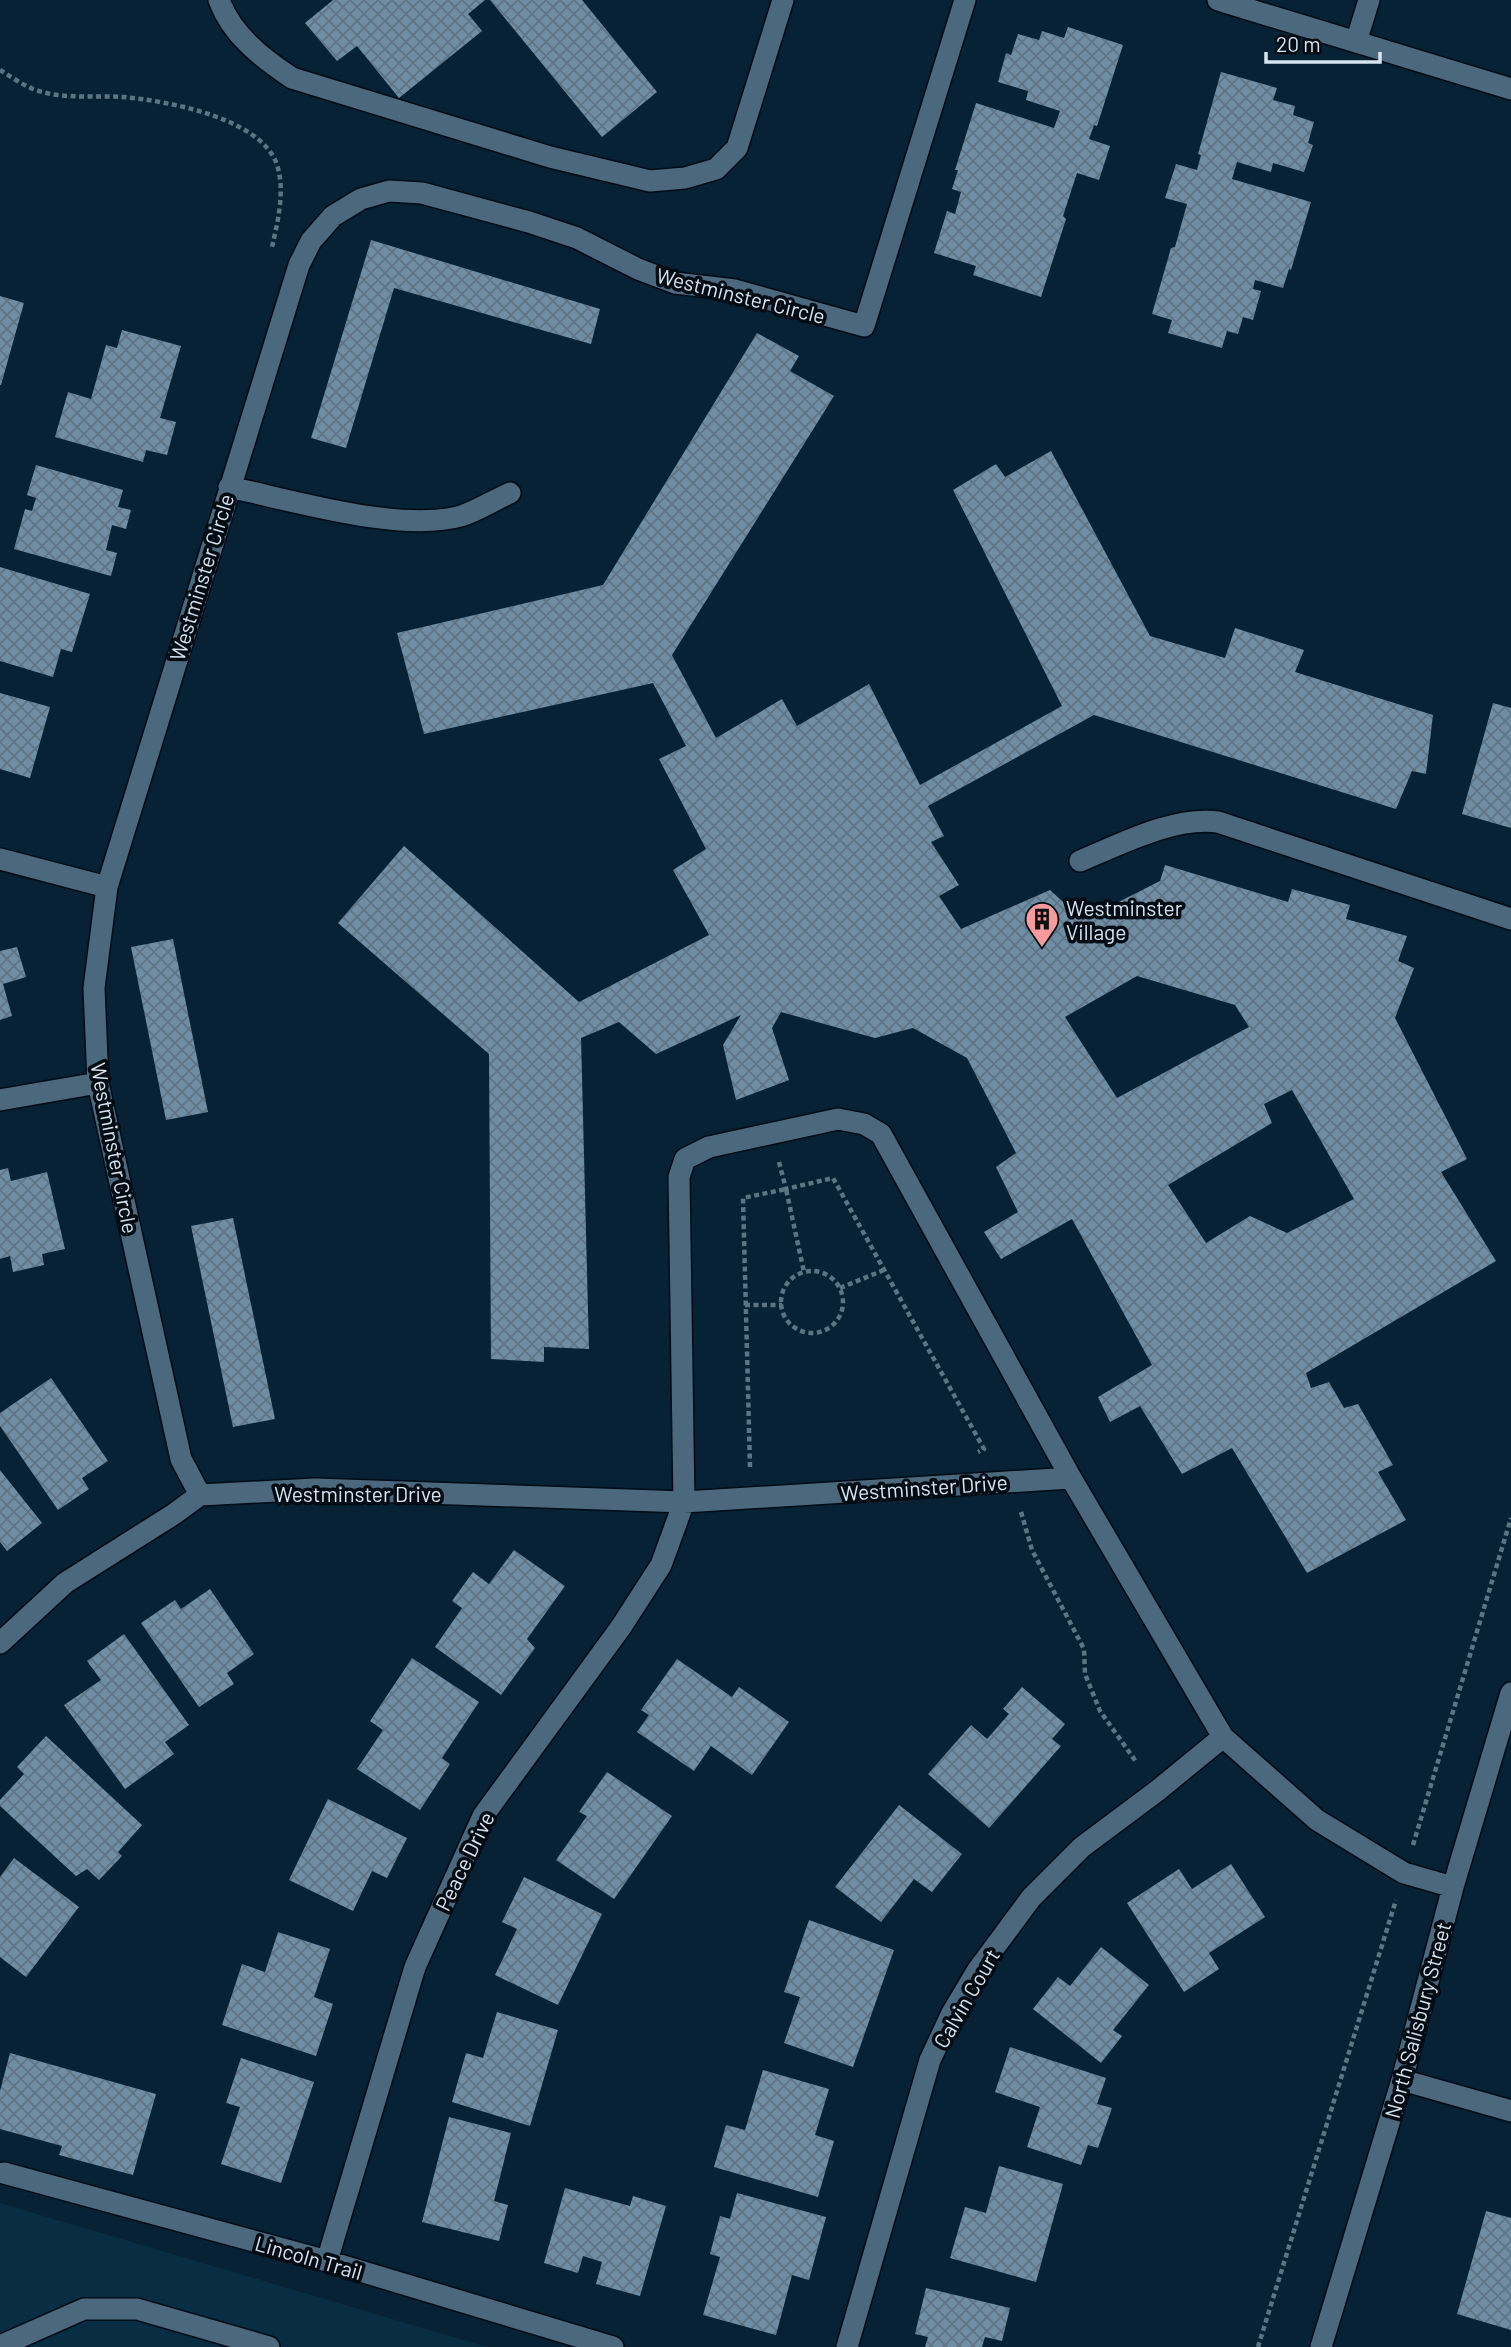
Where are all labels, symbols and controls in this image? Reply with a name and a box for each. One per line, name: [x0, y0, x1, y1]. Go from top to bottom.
scale bar: [1266, 21, 1380, 65]
text: 20 m: [1276, 31, 1321, 56]
street label: Westminster Circle: [654, 262, 828, 328]
street label: Westminster Circle: [164, 491, 238, 663]
place label: Westminster Village: [1066, 895, 1183, 944]
building icon: Westminster Village: [1023, 900, 1061, 949]
street label: Westminster Circle: [86, 1061, 144, 1235]
street label: Westminster Drive: [840, 1469, 1008, 1505]
street label: Westminster Drive: [274, 1481, 442, 1506]
street label: Peace Drive: [429, 1807, 499, 1915]
street label: North Salisbury Street: [1379, 1919, 1455, 2121]
street label: Calvin Court: [928, 1944, 1004, 2052]
street label: Lincoln Trail: [252, 2230, 366, 2284]

